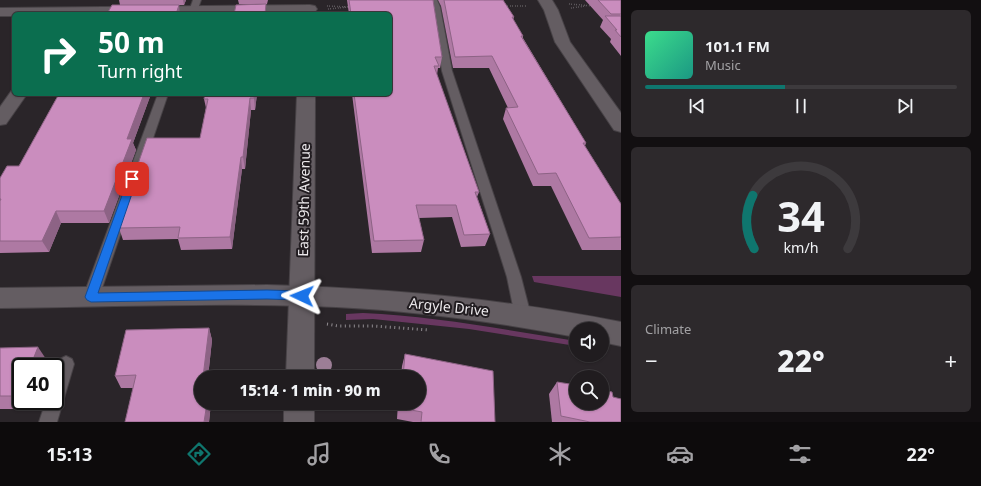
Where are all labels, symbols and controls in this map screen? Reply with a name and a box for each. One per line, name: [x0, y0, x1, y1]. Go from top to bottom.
text: 50 m: [98, 23, 165, 61]
icon: right: [32, 28, 84, 80]
text: 101.1 FM: [705, 36, 770, 56]
text: Music: [705, 56, 741, 74]
text: Turn right: [98, 59, 182, 83]
icon: previous: [686, 95, 708, 117]
icon: pause: [790, 95, 812, 117]
icon: next: [894, 95, 916, 117]
street label: East 59th Avenue: [293, 143, 314, 257]
pin: [115, 162, 149, 196]
icon: arrive: [121, 168, 143, 190]
text: 34: [777, 188, 825, 244]
text: km/h: [783, 238, 819, 257]
position arrow: [281, 275, 323, 317]
street label: Argyle Drive: [408, 293, 490, 320]
text: Climate: [645, 320, 691, 338]
map controls: [569, 322, 609, 410]
button: sound: [569, 322, 609, 362]
text: 22°: [777, 340, 825, 381]
text: −: [645, 345, 658, 375]
text: +: [944, 345, 957, 375]
speed limit sign: 40: [12, 358, 64, 410]
button: search: [569, 370, 609, 410]
text: 15:14 · 1 min · 90 m: [239, 380, 381, 400]
icon: directions: [185, 440, 213, 468]
icon: music: [305, 440, 333, 468]
icon: phone: [425, 440, 453, 468]
icon: climate: [546, 440, 574, 468]
icon: car: [666, 440, 694, 468]
icon: filters: [786, 440, 814, 468]
text: 15:13: [46, 442, 92, 466]
text: 22°: [907, 442, 935, 466]

